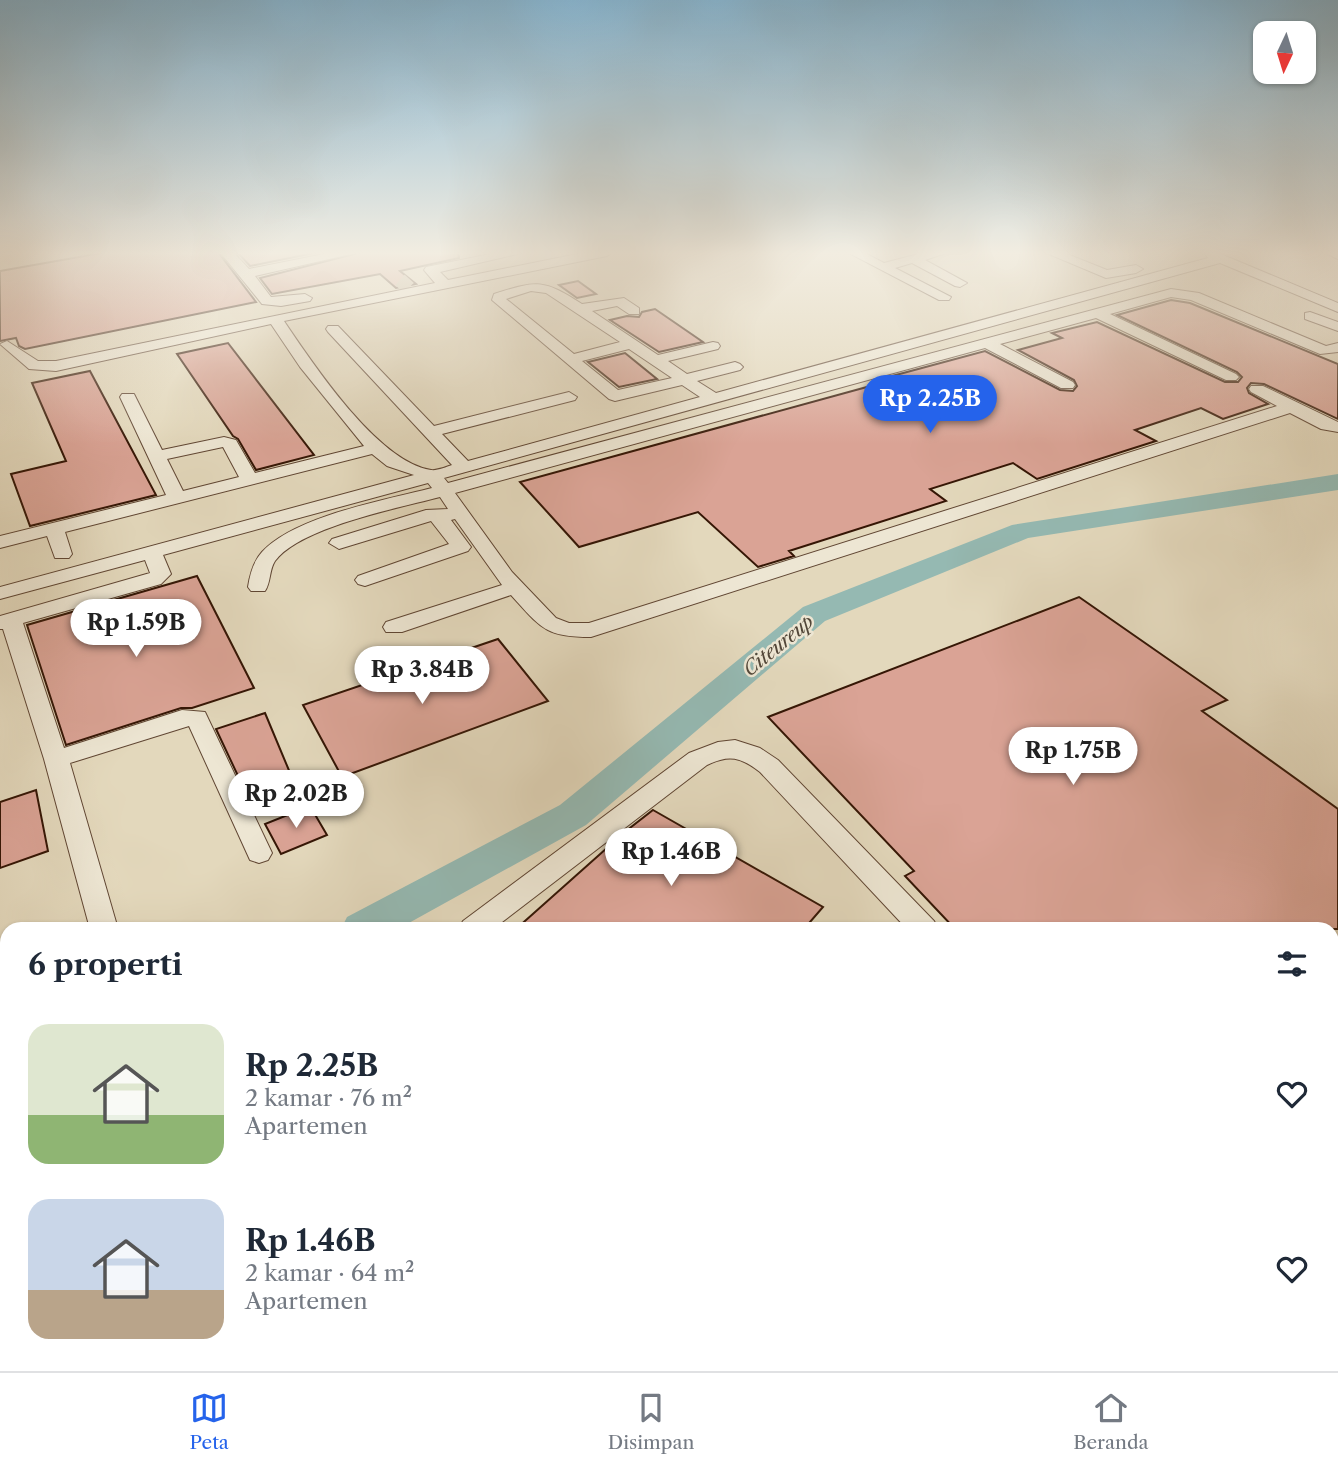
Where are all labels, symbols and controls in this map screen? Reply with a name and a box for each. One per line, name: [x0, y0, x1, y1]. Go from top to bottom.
north arrow: [1253, 21, 1316, 84]
map controls: [1253, 21, 1316, 84]
pin: Rp 2.25B: [858, 376, 1002, 435]
text: Rp 2.25B: [879, 384, 981, 412]
pin: Rp 1.59B: [64, 600, 208, 659]
text: Rp 1.59B: [86, 608, 186, 636]
water label: Citeureup: [738, 610, 818, 681]
pin: Rp 3.84B: [350, 646, 494, 706]
text: Rp 3.84B: [370, 655, 474, 683]
pin: Rp 1.75B: [1001, 728, 1145, 787]
text: Rp 1.75B: [1025, 736, 1121, 764]
pin: Rp 2.02B: [224, 770, 368, 830]
text: Rp 2.02B: [244, 779, 348, 807]
pin: Rp 1.46B: [599, 828, 743, 888]
text: Rp 1.46B: [621, 837, 721, 865]
icon: filters: [1273, 945, 1311, 983]
text: 6 properti: [28, 946, 182, 983]
text: Rp 2.25B: [245, 1047, 378, 1084]
icon: home: [84, 1052, 168, 1136]
icon: heart: [1273, 1075, 1311, 1113]
text: 2 kamar · 76 m²: [245, 1084, 412, 1112]
text: Apartemen: [245, 1112, 368, 1140]
text: Rp 1.46B: [245, 1222, 376, 1259]
icon: home: [84, 1227, 168, 1311]
icon: heart: [1273, 1250, 1311, 1288]
text: 2 kamar · 64 m²: [245, 1259, 415, 1287]
text: Apartemen: [245, 1287, 368, 1315]
tab: Peta: [189, 1389, 229, 1454]
tab: Disimpan: [608, 1389, 694, 1454]
tab: Beranda: [1073, 1389, 1149, 1454]

